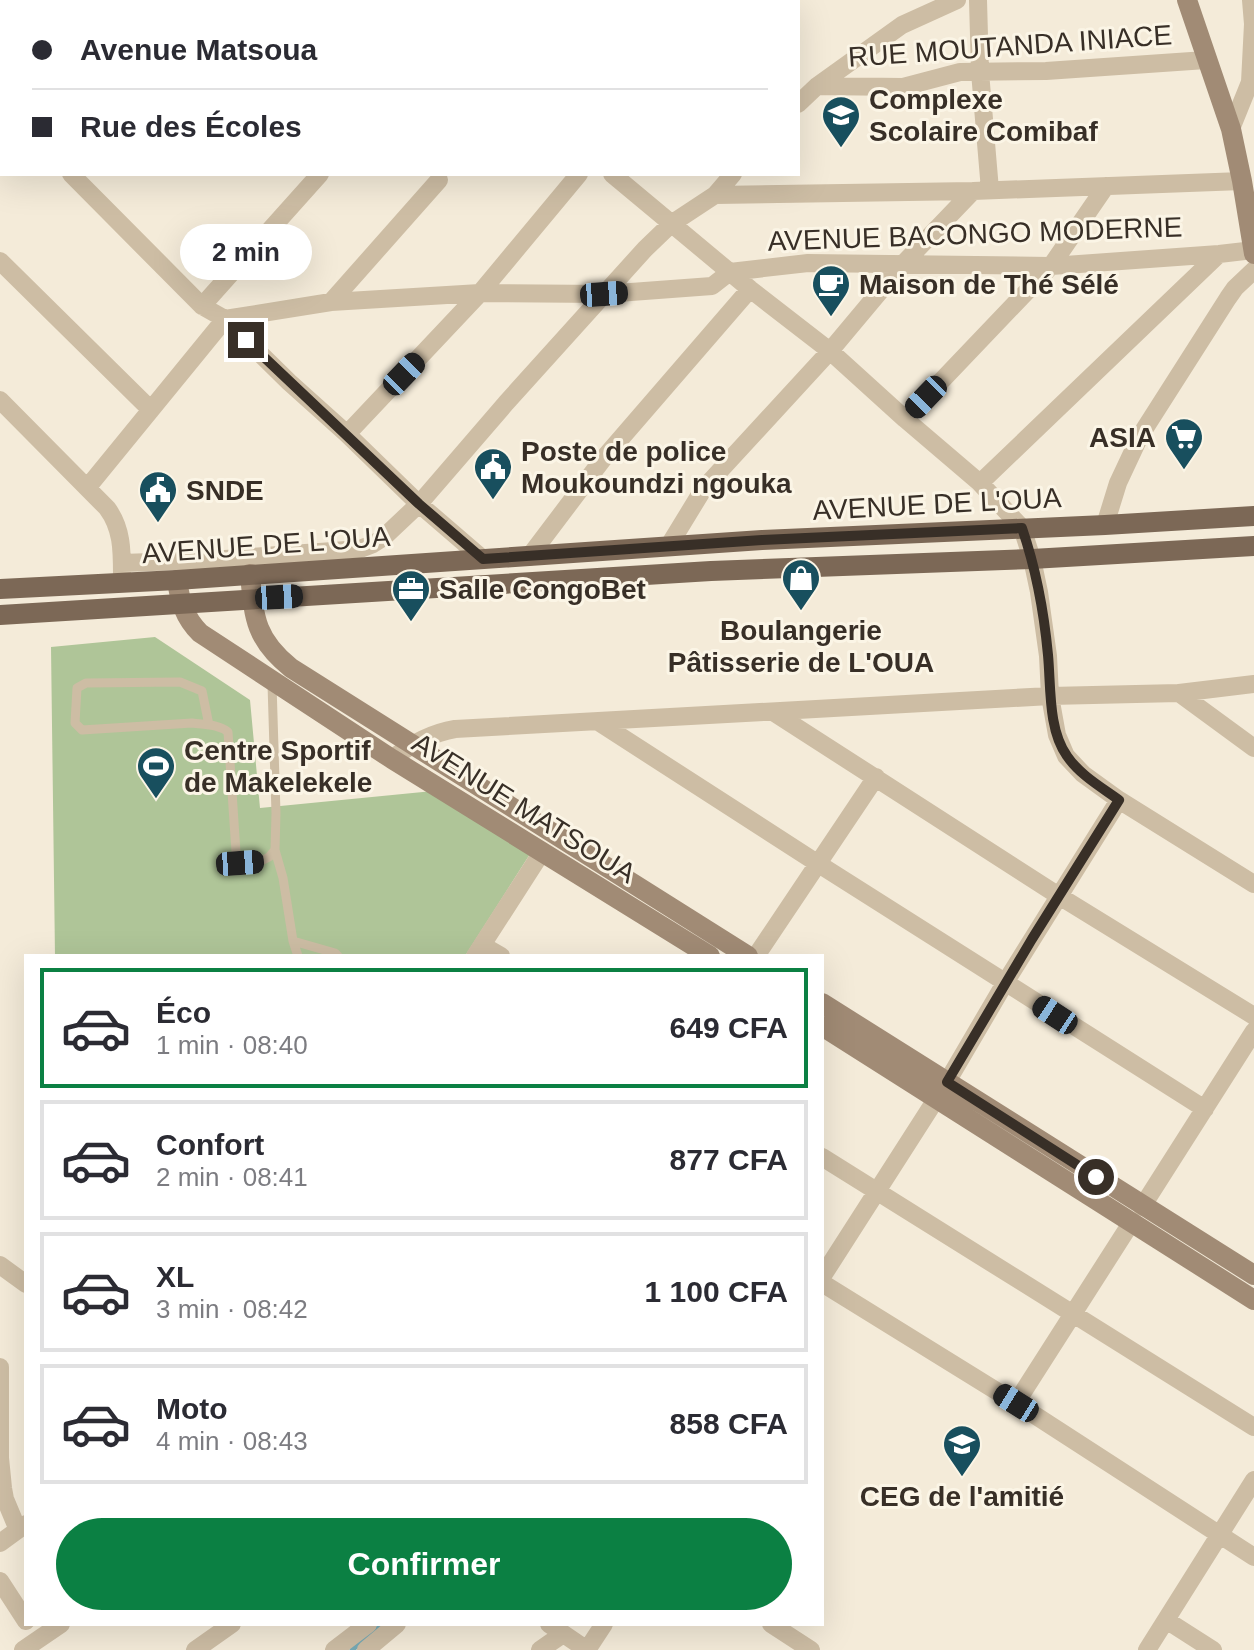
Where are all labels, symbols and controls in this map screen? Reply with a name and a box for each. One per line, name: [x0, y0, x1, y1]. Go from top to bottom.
street label: RUE MOUTANDA INIACE: [847, 19, 1173, 73]
text: Avenue Matsoua: [80, 33, 317, 66]
place label: Complexe Scolaire Comibaf: [869, 84, 1098, 147]
school or university icon: Complexe Scolaire Comibaf: [820, 94, 862, 149]
text: Rue des Écoles: [80, 110, 302, 143]
street label: AVENUE BACONGO MODERNE: [767, 211, 1183, 257]
callout: 2 min: [180, 224, 312, 280]
text: 2 min: [212, 237, 280, 267]
cafe icon: Maison de Thé Sélé: [810, 263, 852, 318]
place label: Maison de Thé Sélé: [859, 269, 1119, 300]
car: [579, 280, 629, 308]
route end: [228, 322, 264, 358]
car: [379, 348, 429, 400]
car: [901, 371, 951, 423]
supermarket icon: ASIA: [1163, 416, 1205, 471]
place label: ASIA: [1089, 422, 1156, 453]
place label: Poste de police Moukoundzi ngouka: [521, 436, 792, 499]
public building icon: Poste de police Moukoundzi ngouka: [472, 446, 514, 501]
public building icon: SNDE: [137, 469, 179, 524]
place label: SNDE: [186, 475, 264, 506]
street label: AVENUE DE L'OUA: [812, 482, 1063, 526]
street label: AVENUE DE L'OUA: [141, 521, 392, 569]
shop icon: Boulangerie Pâtisserie de L'OUA: [780, 557, 822, 612]
office icon: Salle CongoBet: [390, 568, 432, 623]
place label: Salle CongoBet: [439, 574, 646, 605]
car: [254, 584, 304, 610]
place label: Boulangerie Pâtisserie de L'OUA: [668, 615, 934, 678]
street label: AVENUE MATSOUA: [407, 727, 642, 889]
place label: Centre Sportif de Makelekele: [184, 735, 372, 798]
sports icon: Centre Sportif de Makelekele: [135, 745, 177, 800]
car: [215, 849, 265, 877]
icon: car: [60, 992, 132, 1064]
car: [1028, 992, 1082, 1038]
text: Éco: [156, 996, 211, 1029]
text: 649 CFA: [670, 1011, 788, 1044]
text: 1 min · 08:40: [156, 1030, 308, 1060]
icon: car: [60, 1124, 132, 1196]
text: Confort: [156, 1128, 264, 1161]
text: 877 CFA: [670, 1143, 788, 1176]
route start: [1078, 1159, 1114, 1195]
text: 2 min · 08:41: [156, 1162, 308, 1192]
icon: car: [60, 1256, 132, 1328]
text: XL: [156, 1260, 194, 1293]
text: 1 100 CFA: [645, 1275, 788, 1308]
text: 3 min · 08:42: [156, 1294, 308, 1324]
car: [989, 1380, 1043, 1426]
icon: car: [60, 1388, 132, 1460]
text: Moto: [156, 1392, 228, 1425]
text: 858 CFA: [670, 1407, 788, 1440]
school or university icon: CEG de l'amitié: [941, 1423, 983, 1478]
text: 4 min · 08:43: [156, 1426, 308, 1456]
place label: CEG de l'amitié: [860, 1481, 1064, 1512]
button: Confirmer: [56, 1518, 792, 1610]

